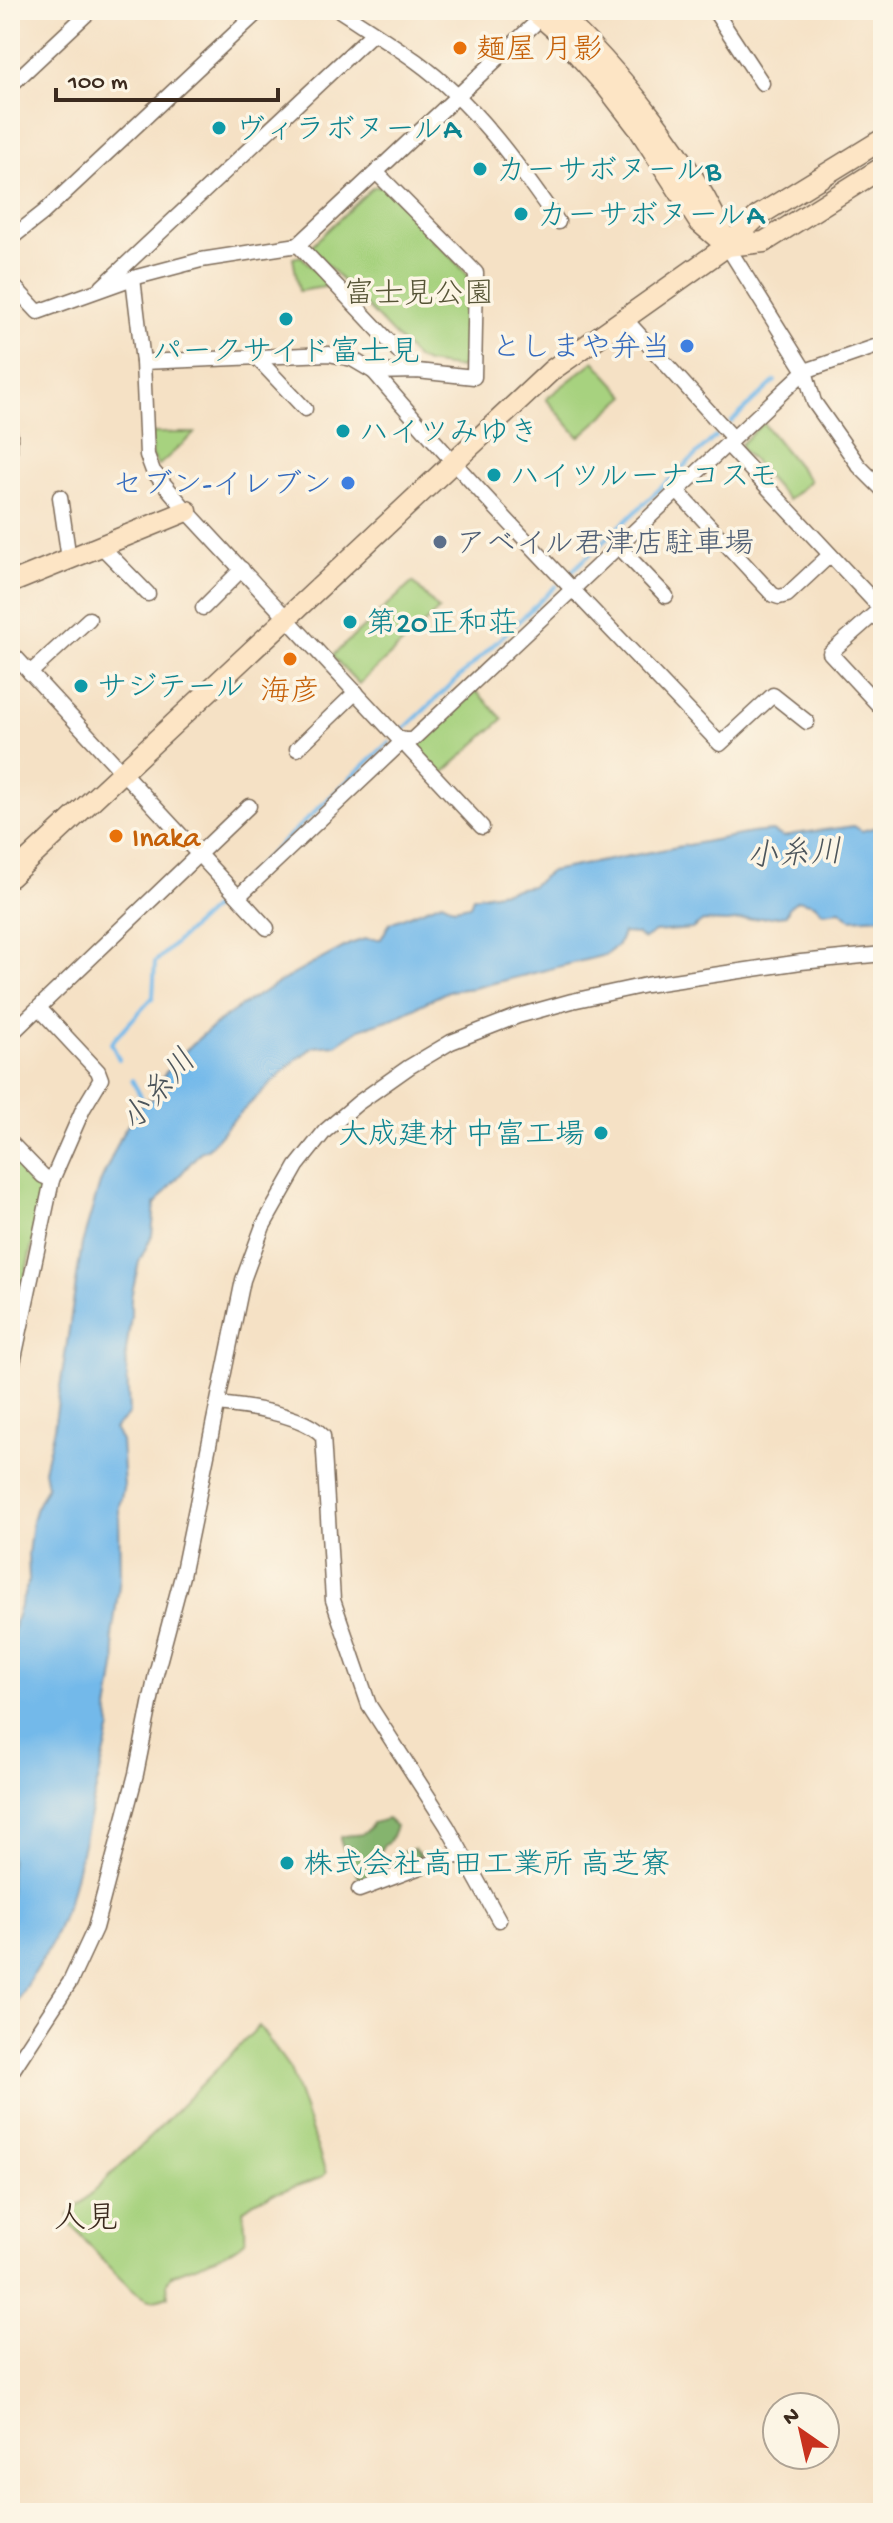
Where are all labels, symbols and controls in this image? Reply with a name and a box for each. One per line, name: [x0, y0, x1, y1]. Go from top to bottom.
place label: 麺屋 月影: [476, 34, 603, 70]
marker: 麺屋 月影: [451, 39, 469, 57]
scale bar: [56, 52, 278, 102]
text: 100 m: [67, 69, 128, 98]
place label: ヴィラボヌールA: [235, 115, 462, 150]
marker: ヴィラボヌールA: [210, 119, 228, 137]
place label: カーサボヌールB: [496, 156, 721, 191]
marker: カーサボヌールB: [471, 160, 489, 178]
place label: カーサボヌールA: [537, 201, 765, 236]
marker: カーサボヌールA: [512, 205, 530, 223]
park label: 富士見公園: [344, 277, 494, 314]
marker: パークサイド富士見: [277, 310, 295, 328]
place label: としまや弁当: [491, 331, 671, 368]
place label: パークサイド富士見: [152, 335, 420, 372]
marker: としまや弁当: [678, 337, 696, 355]
place label: ハイツみゆき: [359, 418, 539, 453]
marker: ハイツみゆき: [334, 422, 352, 440]
place label: ハイツルーナコスモ: [510, 462, 779, 497]
marker: ハイツルーナコスモ: [485, 466, 503, 484]
place label: セブン-イレブン: [113, 469, 332, 505]
marker: セブン-イレブン: [339, 474, 357, 492]
place label: アベイル君津店駐車場: [456, 527, 754, 564]
marker: アベイル君津店駐車場: [431, 533, 449, 551]
place label: 第20正和荘: [366, 607, 518, 644]
marker: 第20正和荘: [341, 613, 359, 631]
marker: 海彦: [281, 650, 299, 668]
place label: サジテール: [97, 673, 245, 708]
place label: 海彦: [260, 675, 320, 712]
marker: サジテール: [72, 677, 90, 695]
place label: Inaka: [132, 823, 201, 858]
marker: Inaka: [107, 827, 125, 845]
water label: 小糸川: [745, 835, 843, 878]
water label: 小糸川: [114, 1043, 207, 1141]
place label: 大成建材 中富工場: [338, 1118, 585, 1155]
marker: 大成建材 中富工場: [592, 1124, 610, 1142]
place label: 株式会社高田工業所 高芝寮: [303, 1848, 670, 1885]
marker: 株式会社高田工業所 高芝寮: [278, 1854, 296, 1872]
district label: 人見: [54, 2202, 118, 2240]
north arrow: [761, 2391, 841, 2471]
text: N: [779, 2403, 805, 2433]

